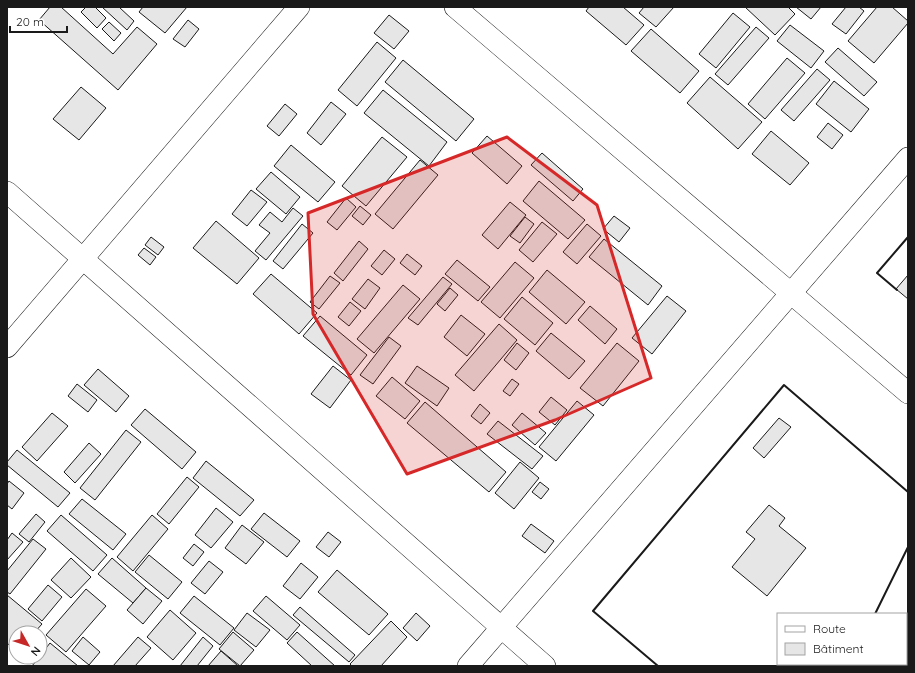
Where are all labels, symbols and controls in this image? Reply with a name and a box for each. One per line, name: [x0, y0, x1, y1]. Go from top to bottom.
scale bar: [10, 8, 67, 34]
text: 20 m: [16, 14, 44, 29]
legend: [777, 613, 907, 665]
text: Route: [813, 621, 846, 636]
north arrow: [8, 625, 48, 665]
text: Bâtiment: [813, 641, 863, 656]
text: N: [28, 644, 44, 659]

